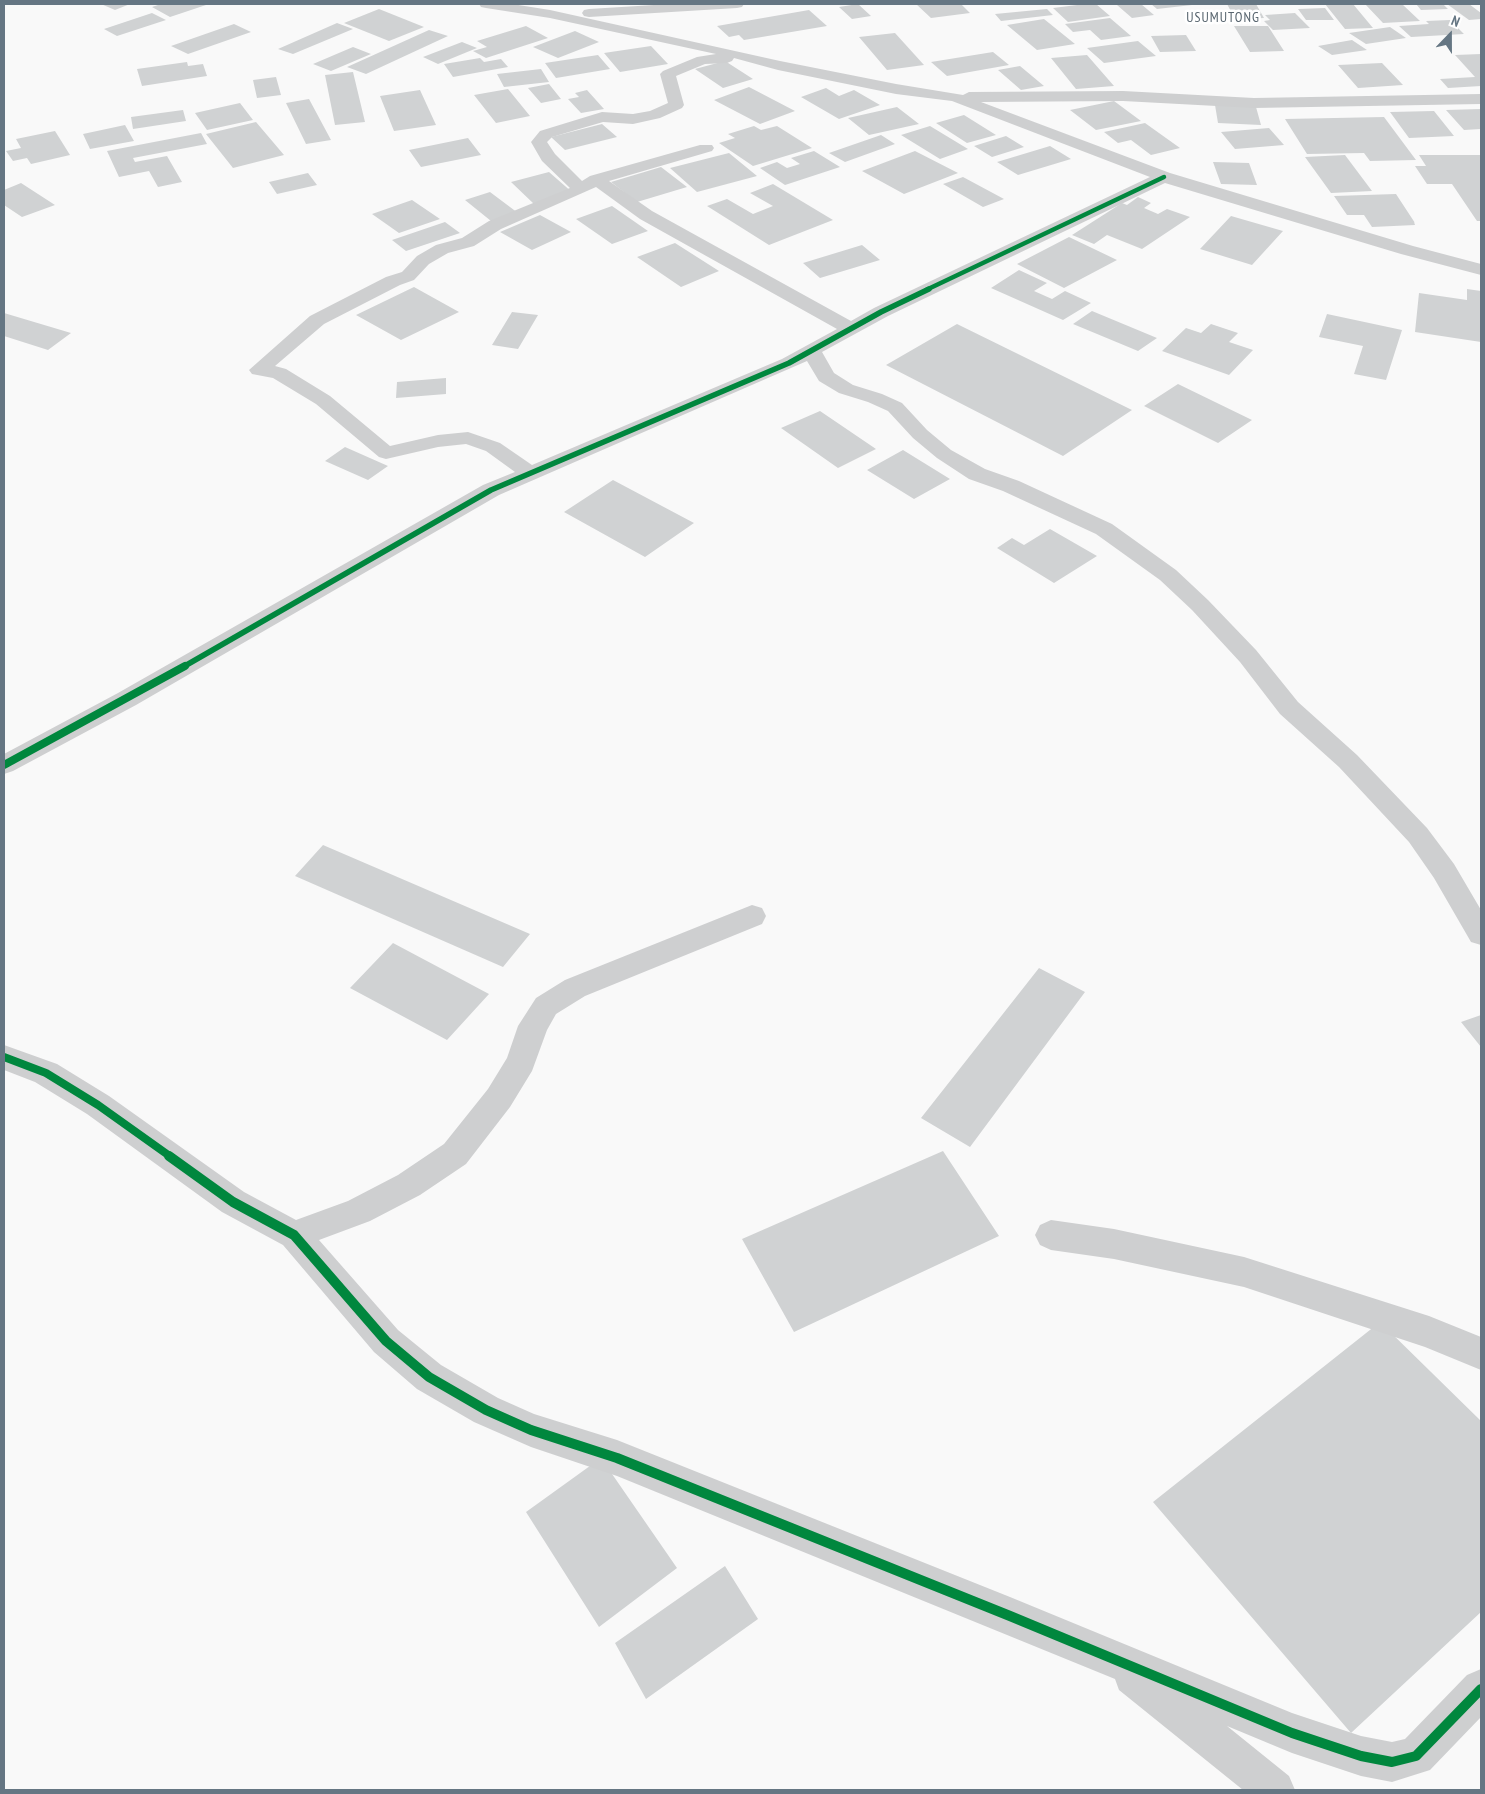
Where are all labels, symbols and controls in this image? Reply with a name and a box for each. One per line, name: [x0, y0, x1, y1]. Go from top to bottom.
district label: USUMUTONG: [1185, 10, 1261, 26]
north arrow: [1425, 10, 1475, 60]
text: N: [1449, 11, 1462, 31]

